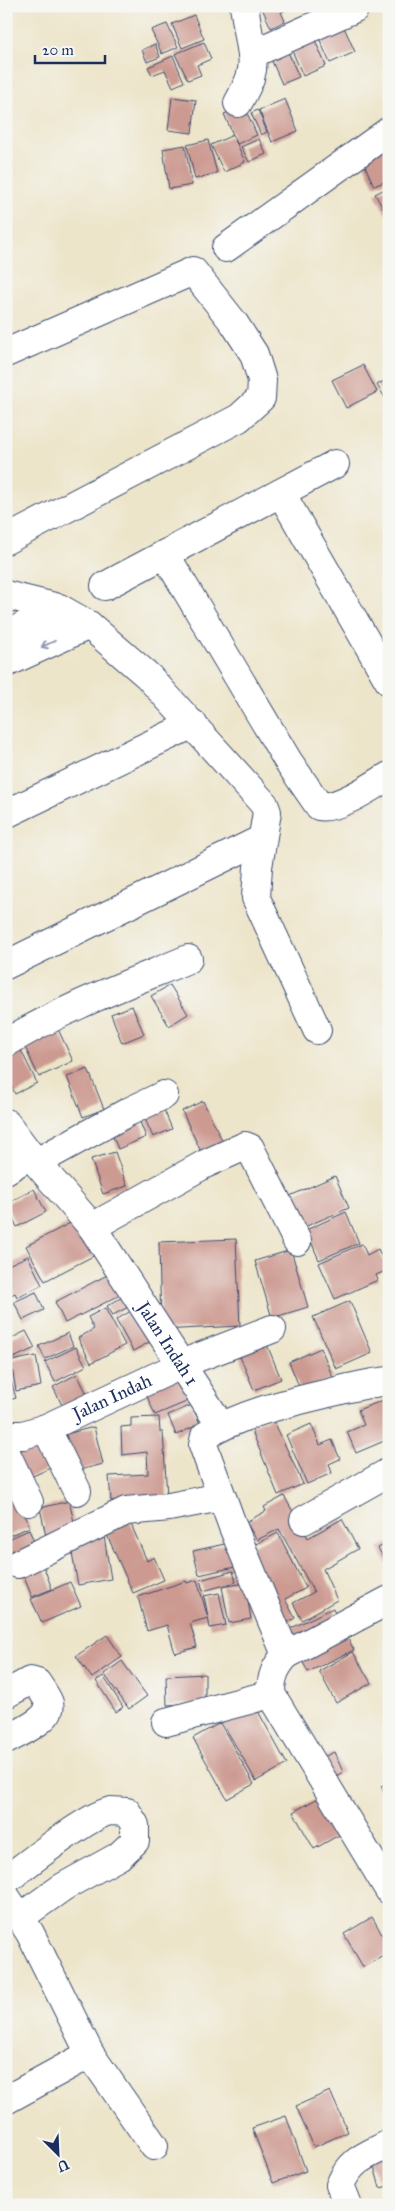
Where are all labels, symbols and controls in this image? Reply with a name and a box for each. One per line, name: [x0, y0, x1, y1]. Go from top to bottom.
scale bar: [35, 32, 105, 64]
text: 20 m: [42, 41, 74, 59]
one-way arrow: [41, 640, 56, 649]
street label: Jalan Indah 1: [130, 1296, 203, 1390]
street label: Jalan Indah: [67, 1369, 155, 1427]
north arrow: [32, 2128, 82, 2178]
text: U: [54, 2155, 72, 2176]

